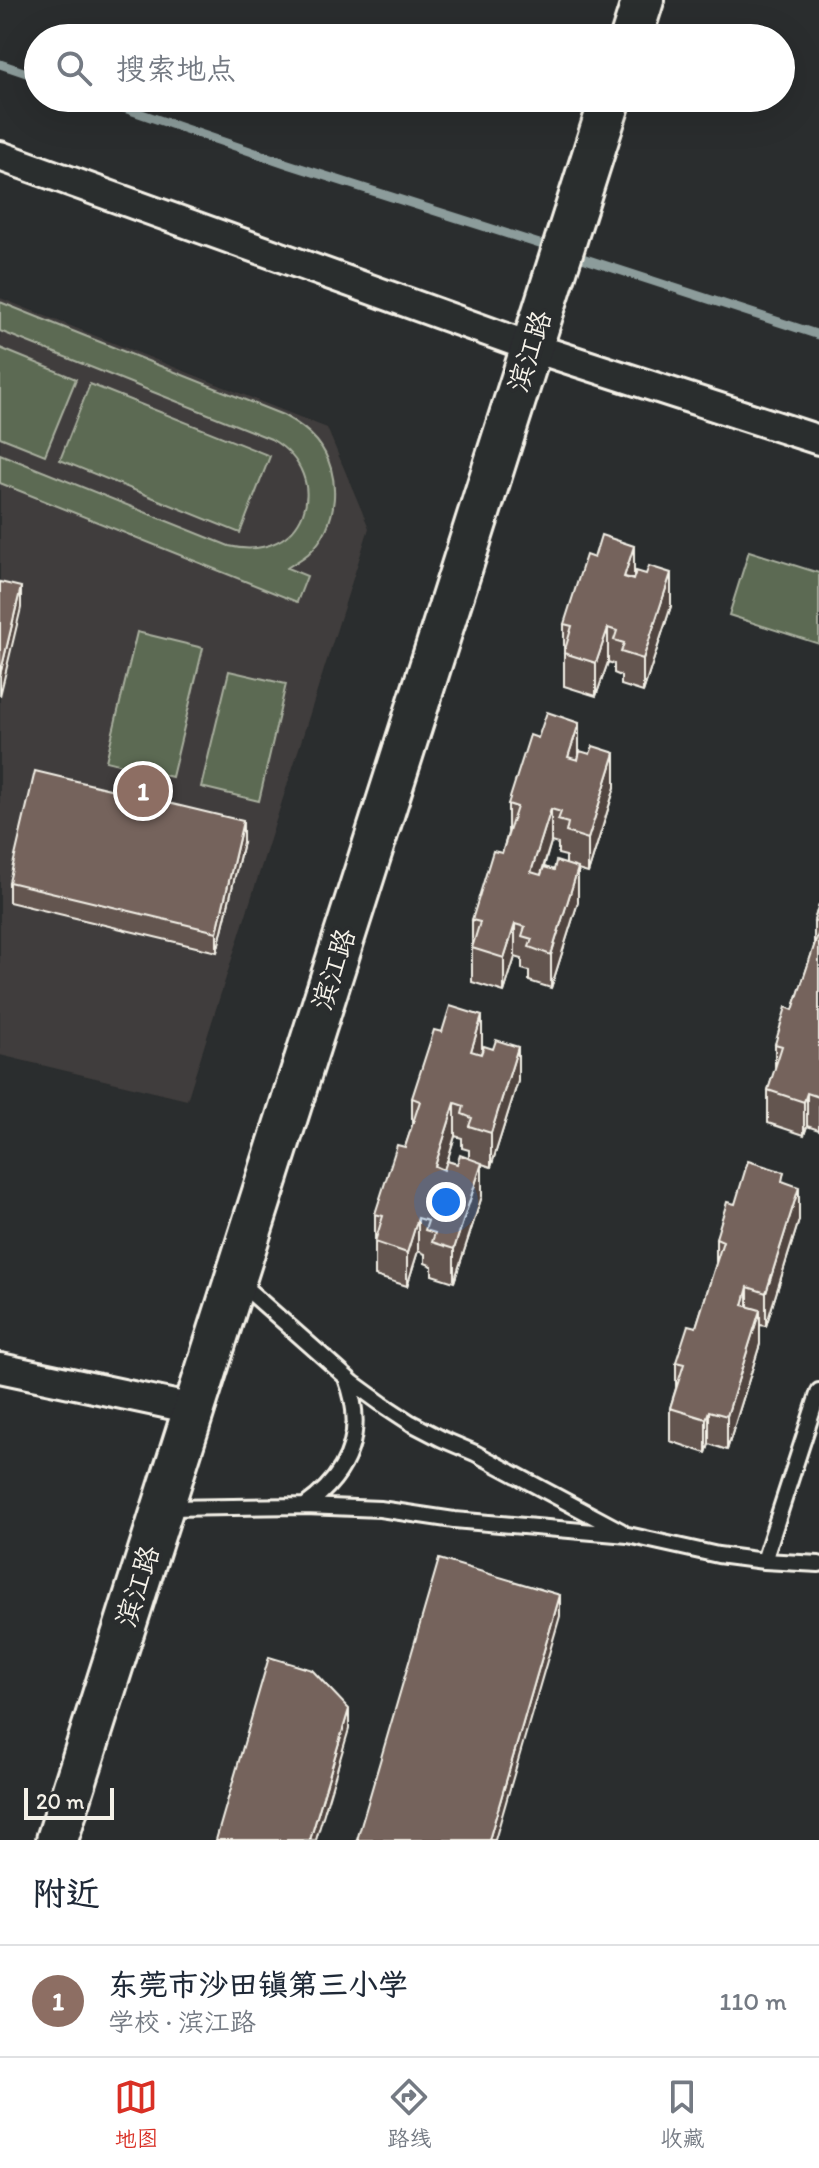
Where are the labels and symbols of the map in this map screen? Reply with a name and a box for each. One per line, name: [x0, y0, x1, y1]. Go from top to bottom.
street label: 滨江路: [500, 306, 558, 396]
pin: 1: [117, 761, 169, 821]
street label: 滨江路: [304, 924, 362, 1014]
your location: [426, 1182, 466, 1222]
street label: 滨江路: [108, 1541, 166, 1631]
scale bar: [24, 1784, 114, 1820]

